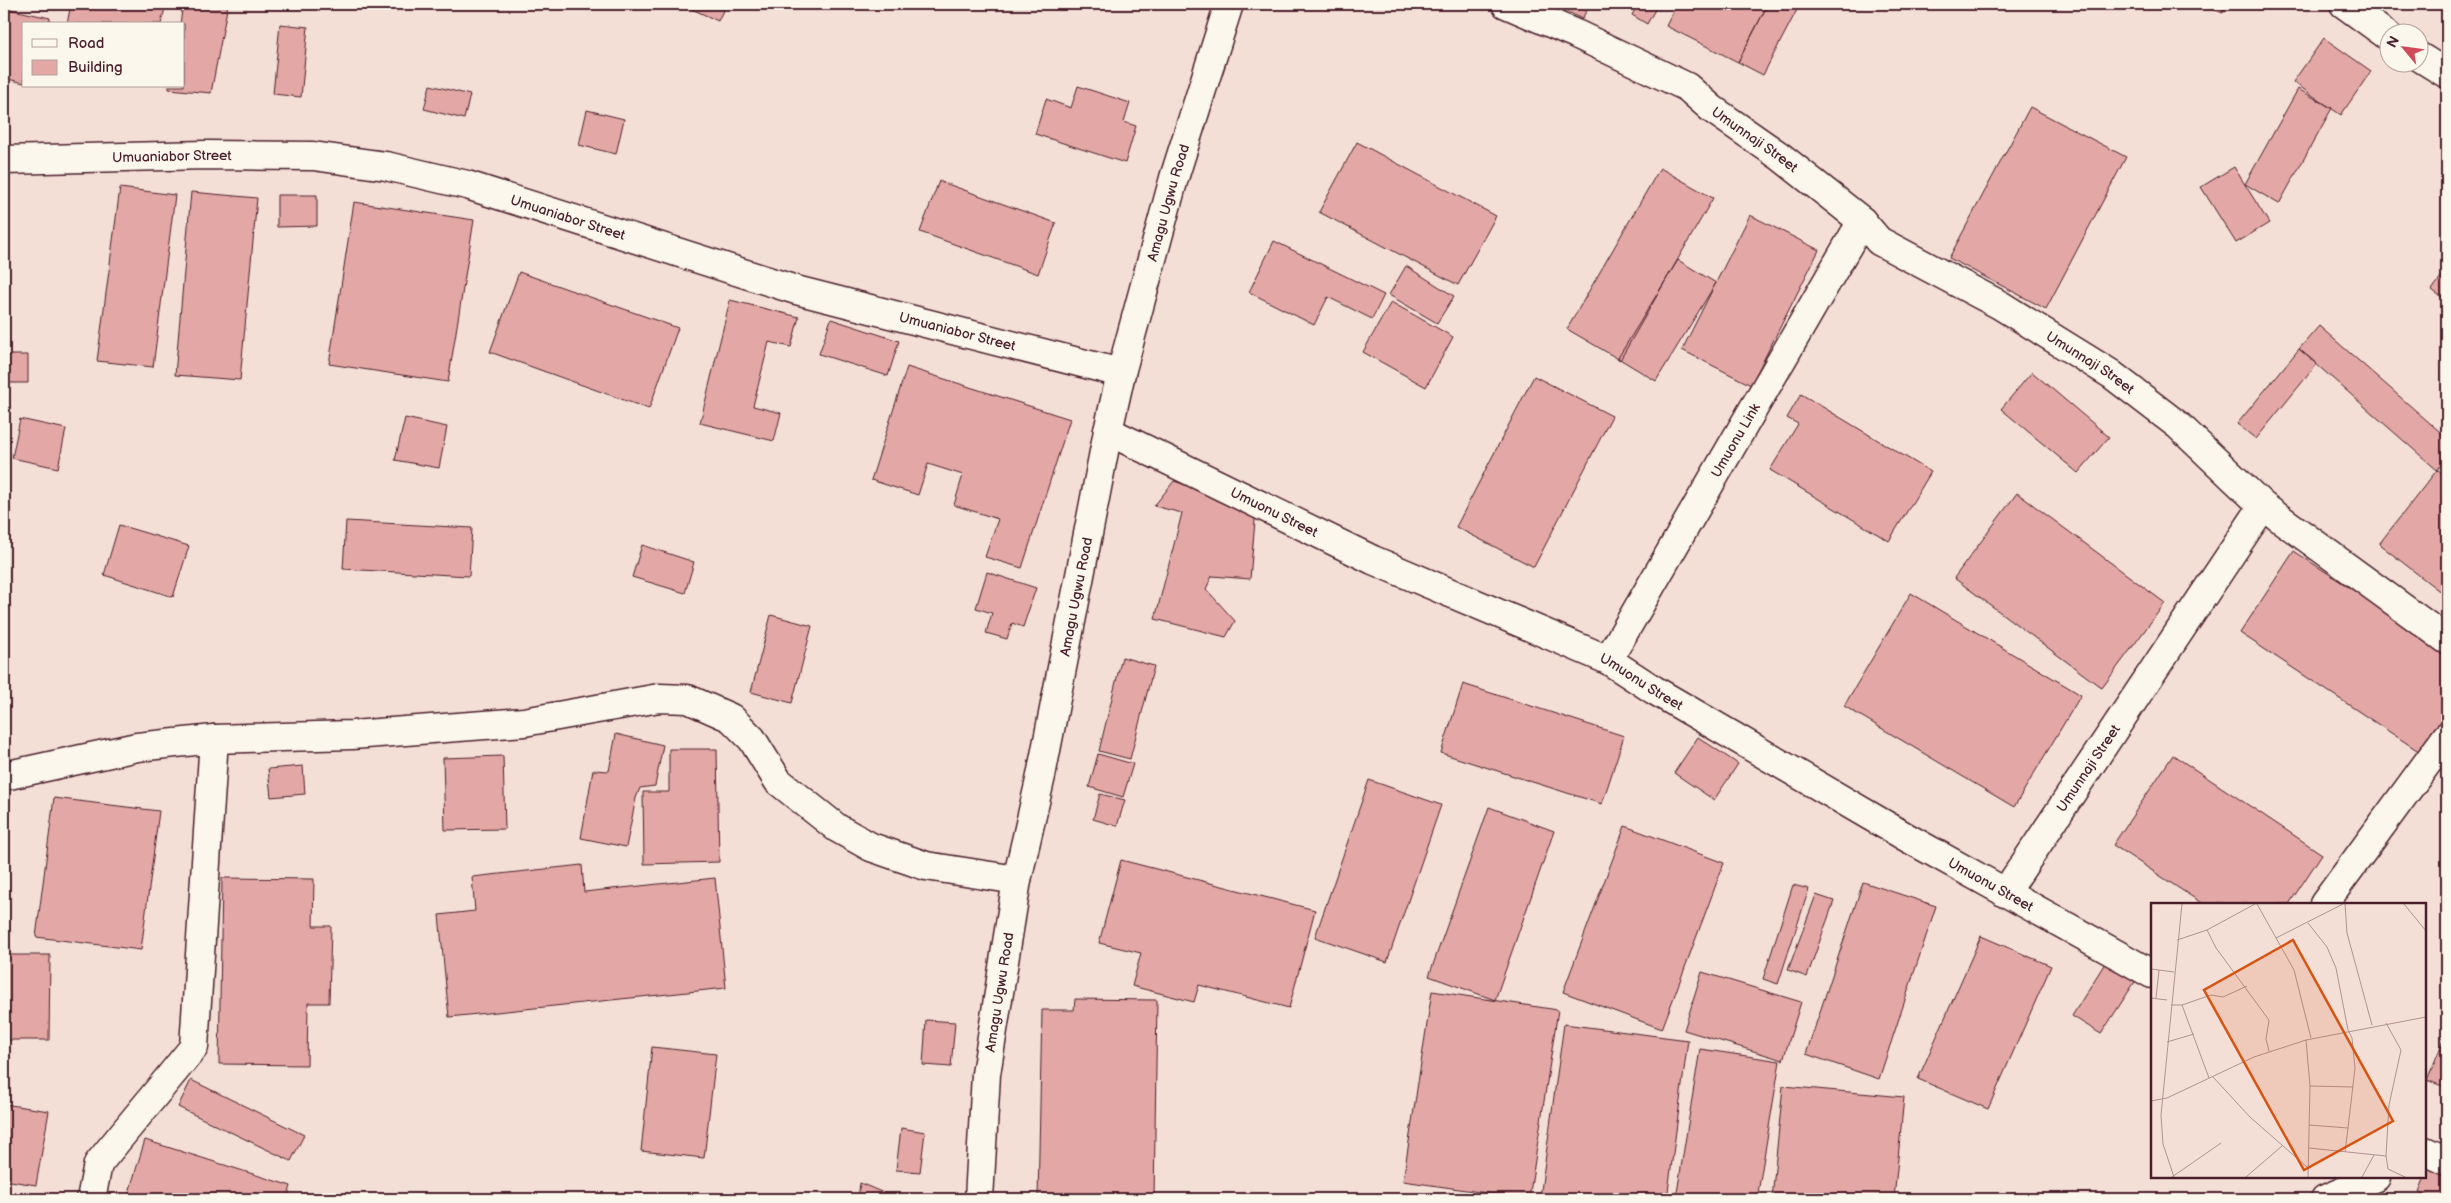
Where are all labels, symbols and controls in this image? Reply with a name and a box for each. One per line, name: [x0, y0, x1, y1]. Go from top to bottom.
legend: [22, 22, 185, 88]
north arrow: [2378, 22, 2428, 72]
text: N: [2383, 33, 2403, 51]
text: Road: [68, 34, 104, 53]
text: Building: [68, 58, 123, 77]
street label: Umunnaji Street: [1708, 103, 1802, 177]
street label: Amagu Ugwu Road: [1144, 142, 1193, 263]
street label: Umuaniabor Street: [112, 147, 232, 166]
street label: Umuaniabor Street: [508, 191, 628, 244]
street label: Umuaniabor Street: [897, 309, 1018, 355]
street label: Umunnaji Street: [2043, 328, 2138, 398]
street label: Umuonu Link: [1707, 400, 1764, 481]
street label: Umuonu Street: [1228, 484, 1321, 541]
street label: Amagu Ugwu Road: [1056, 536, 1096, 658]
street label: Umuonu Street: [1597, 650, 1687, 715]
street label: Umunnaji Street: [2053, 721, 2124, 815]
street label: Umuonu Street: [1945, 854, 2037, 916]
inset map: [2151, 903, 2426, 1178]
street label: Amagu Ugwu Road: [982, 931, 1017, 1053]

